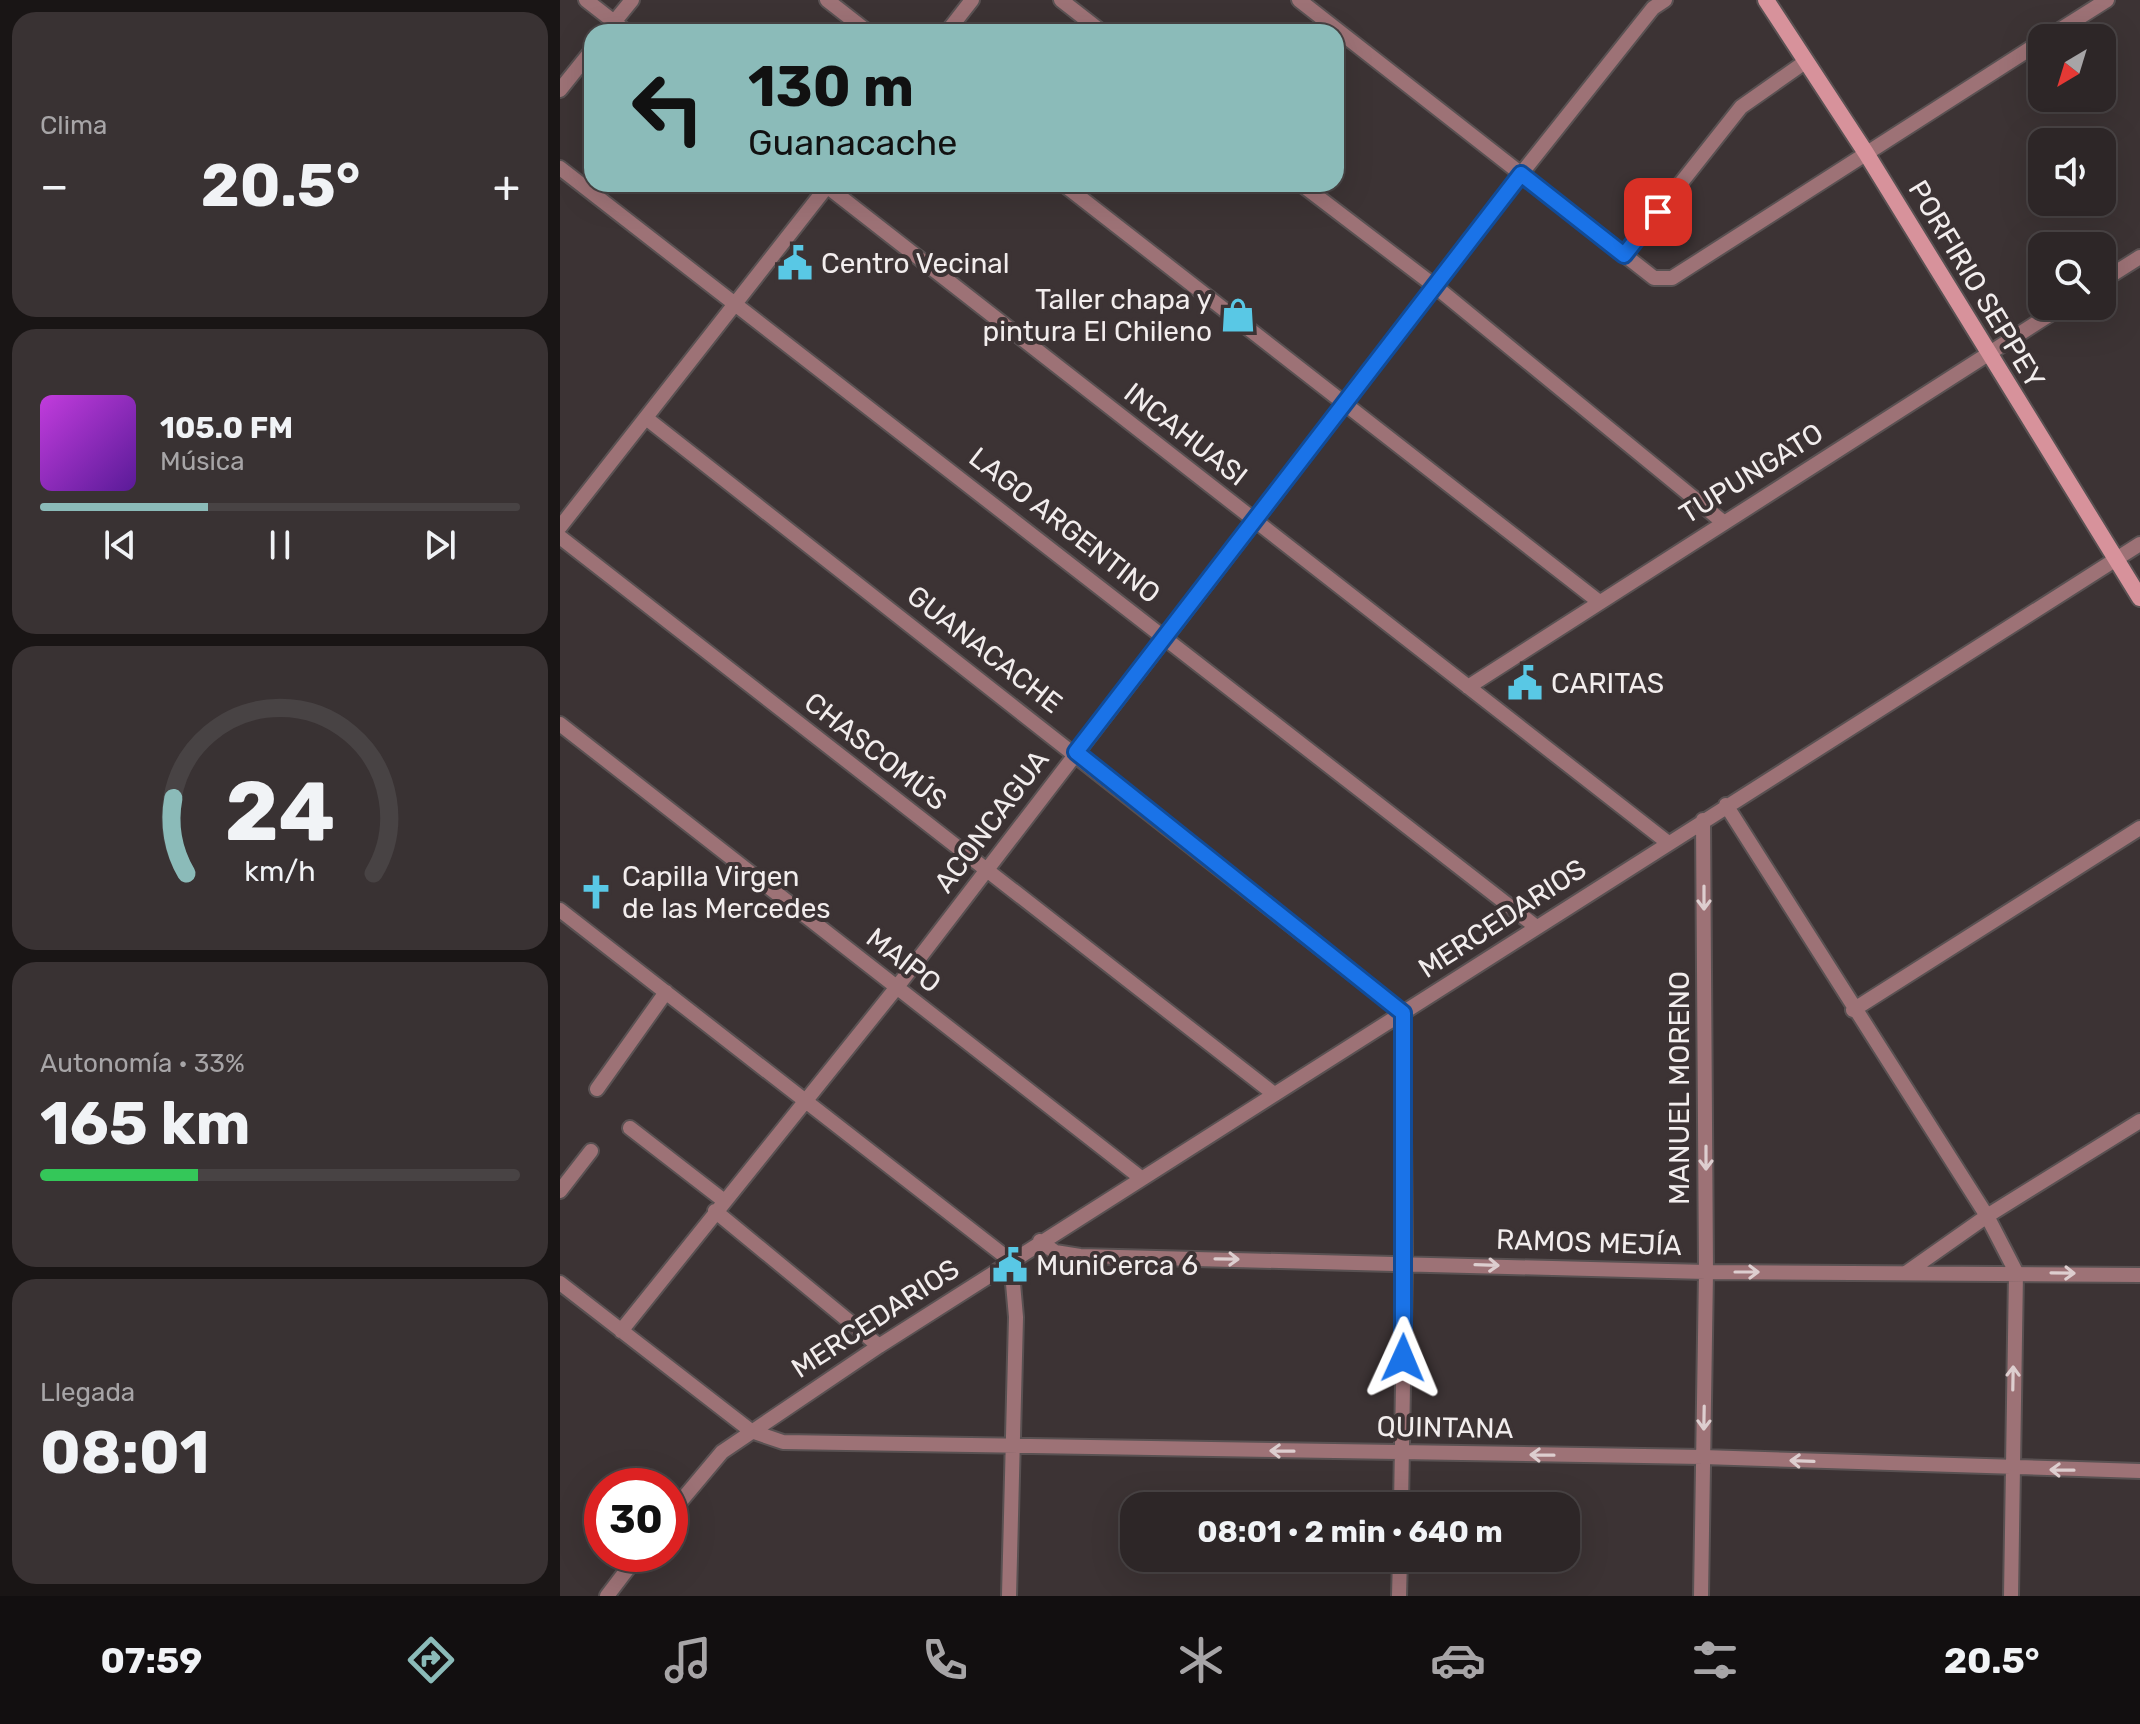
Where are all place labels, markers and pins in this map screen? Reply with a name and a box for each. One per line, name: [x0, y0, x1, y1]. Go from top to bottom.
pin: [1624, 178, 1692, 246]
public building icon: Centro Vecinal: [776, 244, 814, 282]
place label: Centro Vecinal: [821, 247, 1010, 280]
place label: Taller chapa y pintura El Chileno: [983, 283, 1212, 348]
shop icon: Taller chapa y pintura El Chileno: [1219, 296, 1257, 334]
public building icon: CARITAS: [1506, 664, 1544, 702]
place label: CARITAS: [1551, 667, 1664, 700]
place label: Capilla Virgen de las Mercedes: [622, 860, 831, 925]
church icon: Capilla Virgen de las Mercedes: [577, 873, 615, 911]
public building icon: MuniCerca 6: [991, 1246, 1029, 1284]
place label: MuniCerca 6: [1036, 1249, 1198, 1282]

